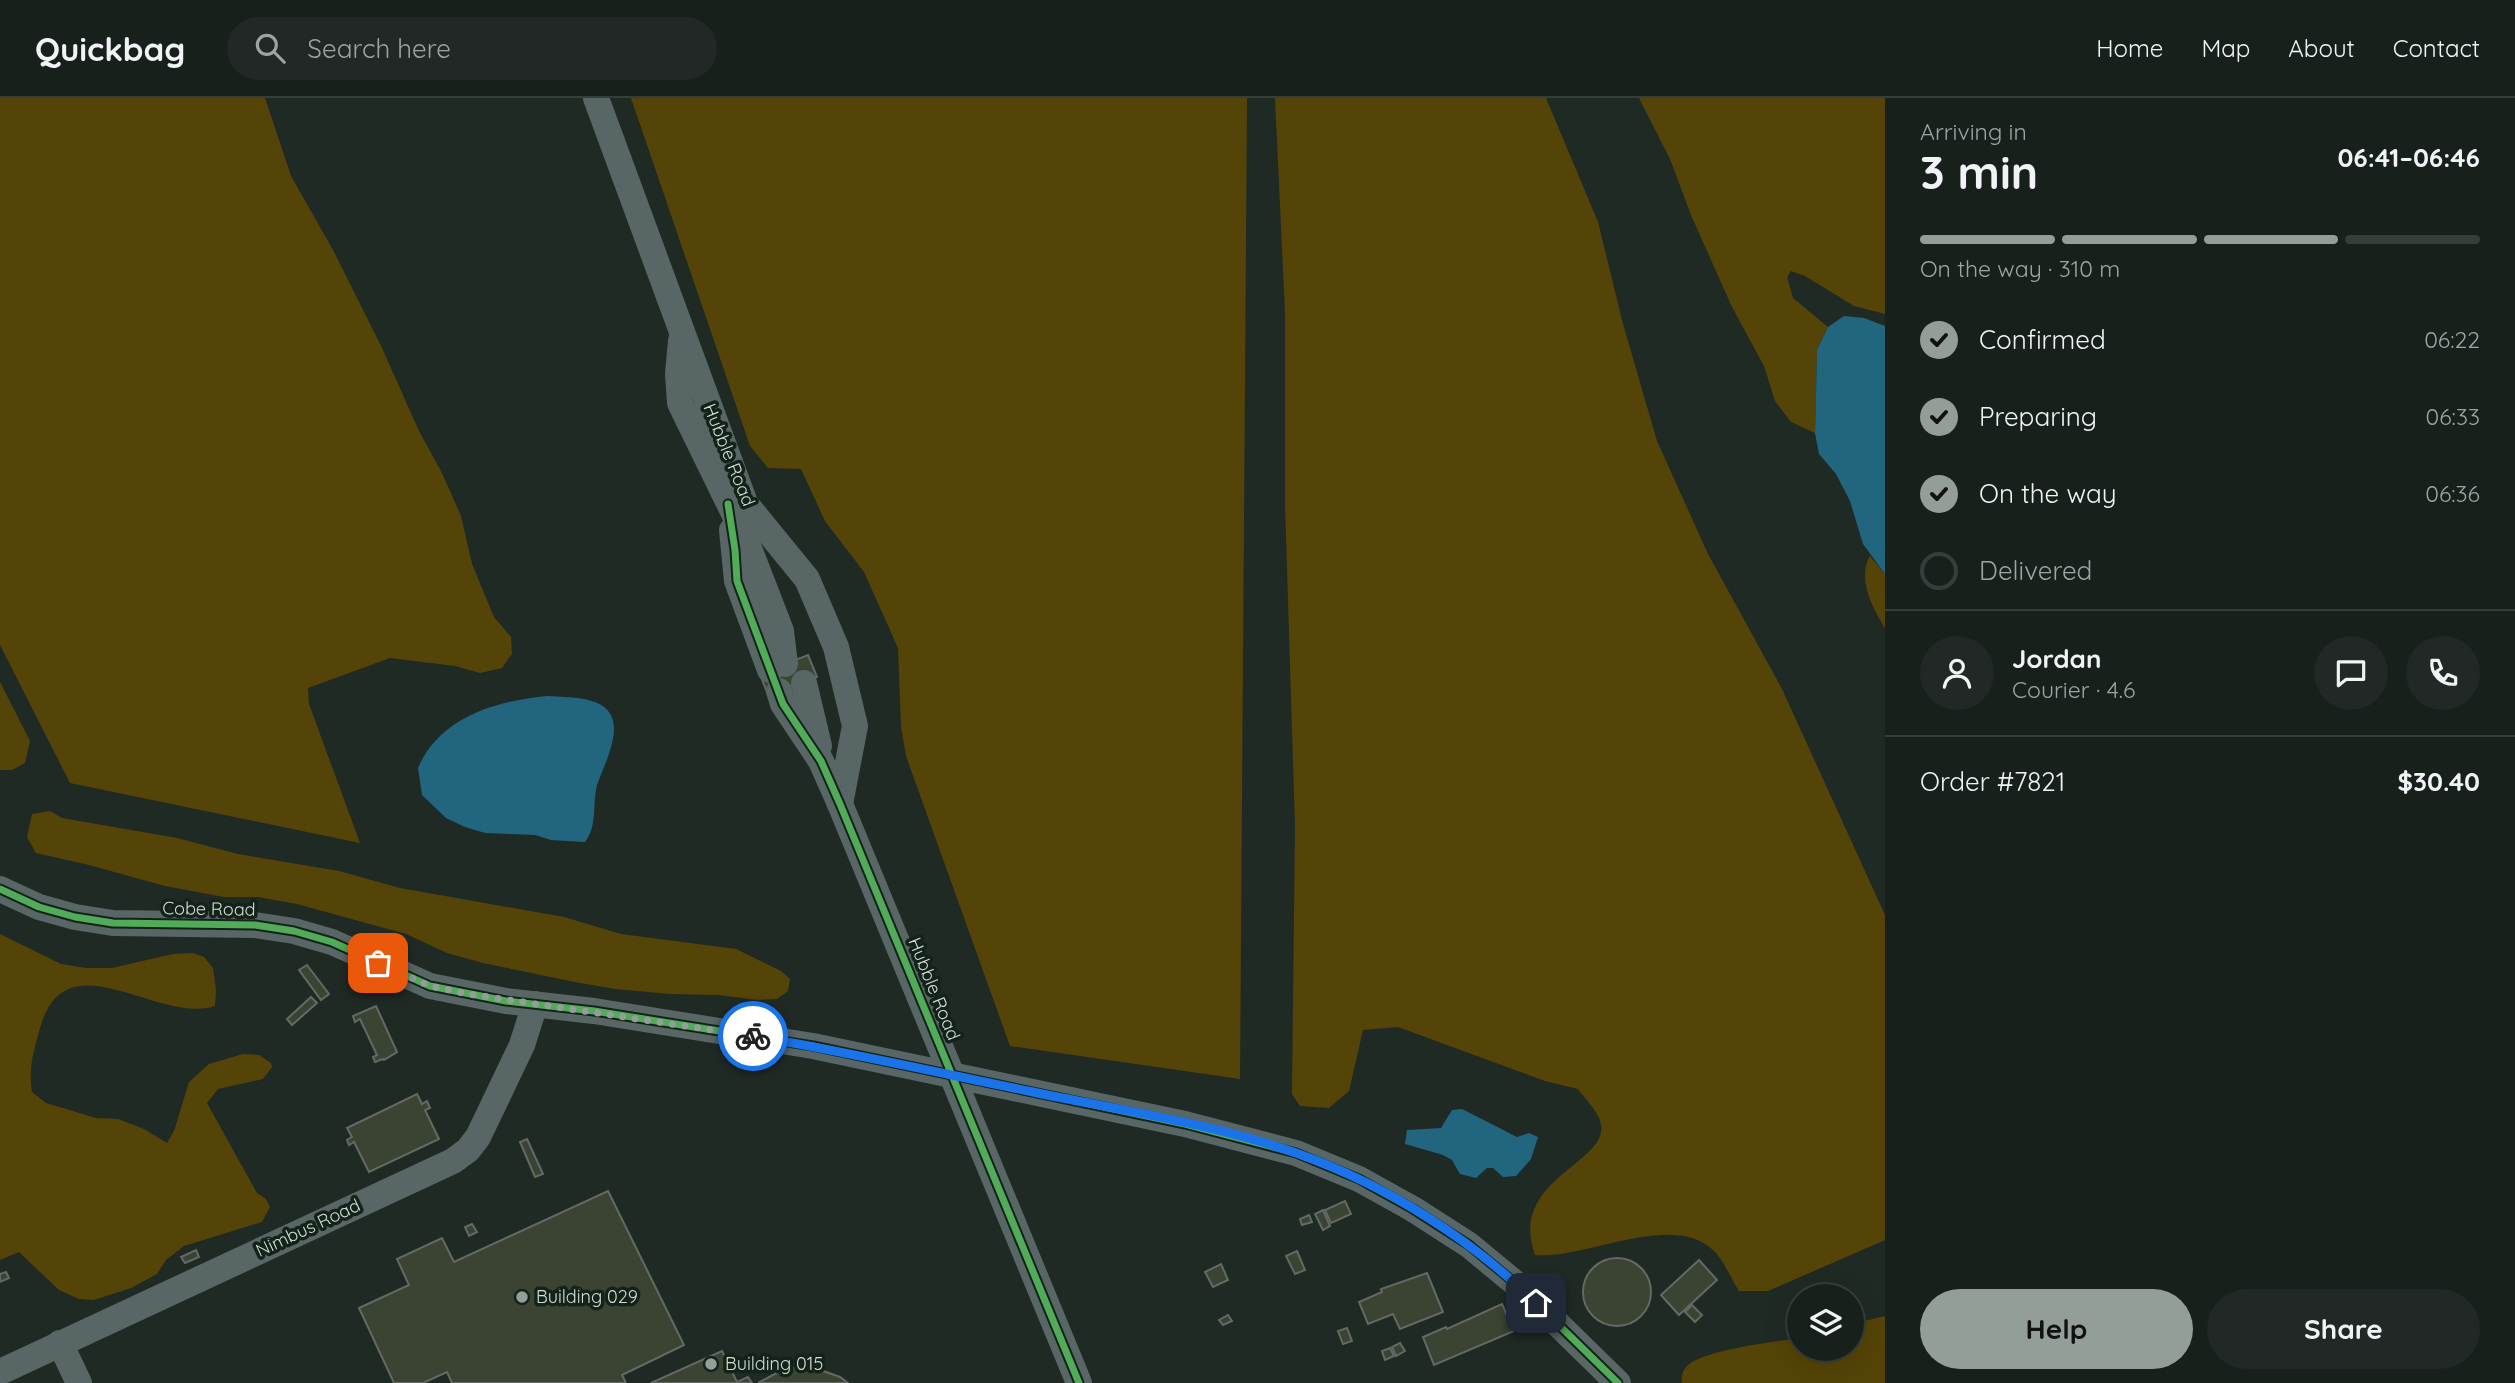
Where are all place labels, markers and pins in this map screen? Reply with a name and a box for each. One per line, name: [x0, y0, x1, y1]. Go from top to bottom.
pin: [348, 933, 408, 993]
pin: [1506, 1273, 1566, 1333]
place label: Building 029: [536, 1285, 638, 1308]
marker: Building 029: [514, 1289, 530, 1305]
place label: Building 015: [725, 1352, 823, 1375]
marker: Building 015: [703, 1356, 719, 1372]

